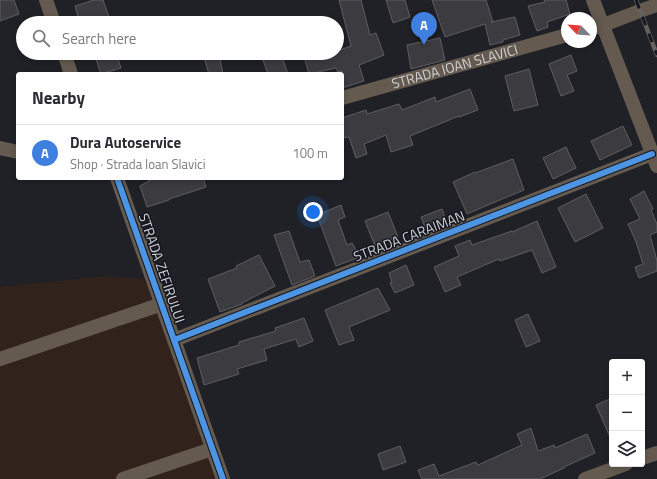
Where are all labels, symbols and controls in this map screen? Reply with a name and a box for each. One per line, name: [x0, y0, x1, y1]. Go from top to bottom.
pin: A: [411, 12, 437, 45]
north arrow: [561, 12, 597, 48]
search box: [16, 16, 344, 60]
icon: search: [30, 27, 52, 49]
text: Search here: [62, 27, 136, 50]
street label: STRADA IOAN SLAVICI: [389, 38, 520, 94]
text: Nearby: [32, 85, 85, 111]
text: Dura Autoservice: [70, 131, 181, 154]
text: A: [41, 143, 49, 163]
text: 100 m: [292, 143, 328, 163]
text: Shop · Strada Ioan Slavici: [70, 154, 206, 174]
your location: [303, 202, 323, 222]
street label: STRADA CARAIMAN: [350, 205, 468, 266]
street label: STRADA ZEFIRULUI: [134, 210, 191, 326]
map controls: [609, 359, 645, 467]
button: +: [609, 359, 645, 395]
button: −: [609, 395, 645, 431]
button: layers: [609, 431, 645, 467]

